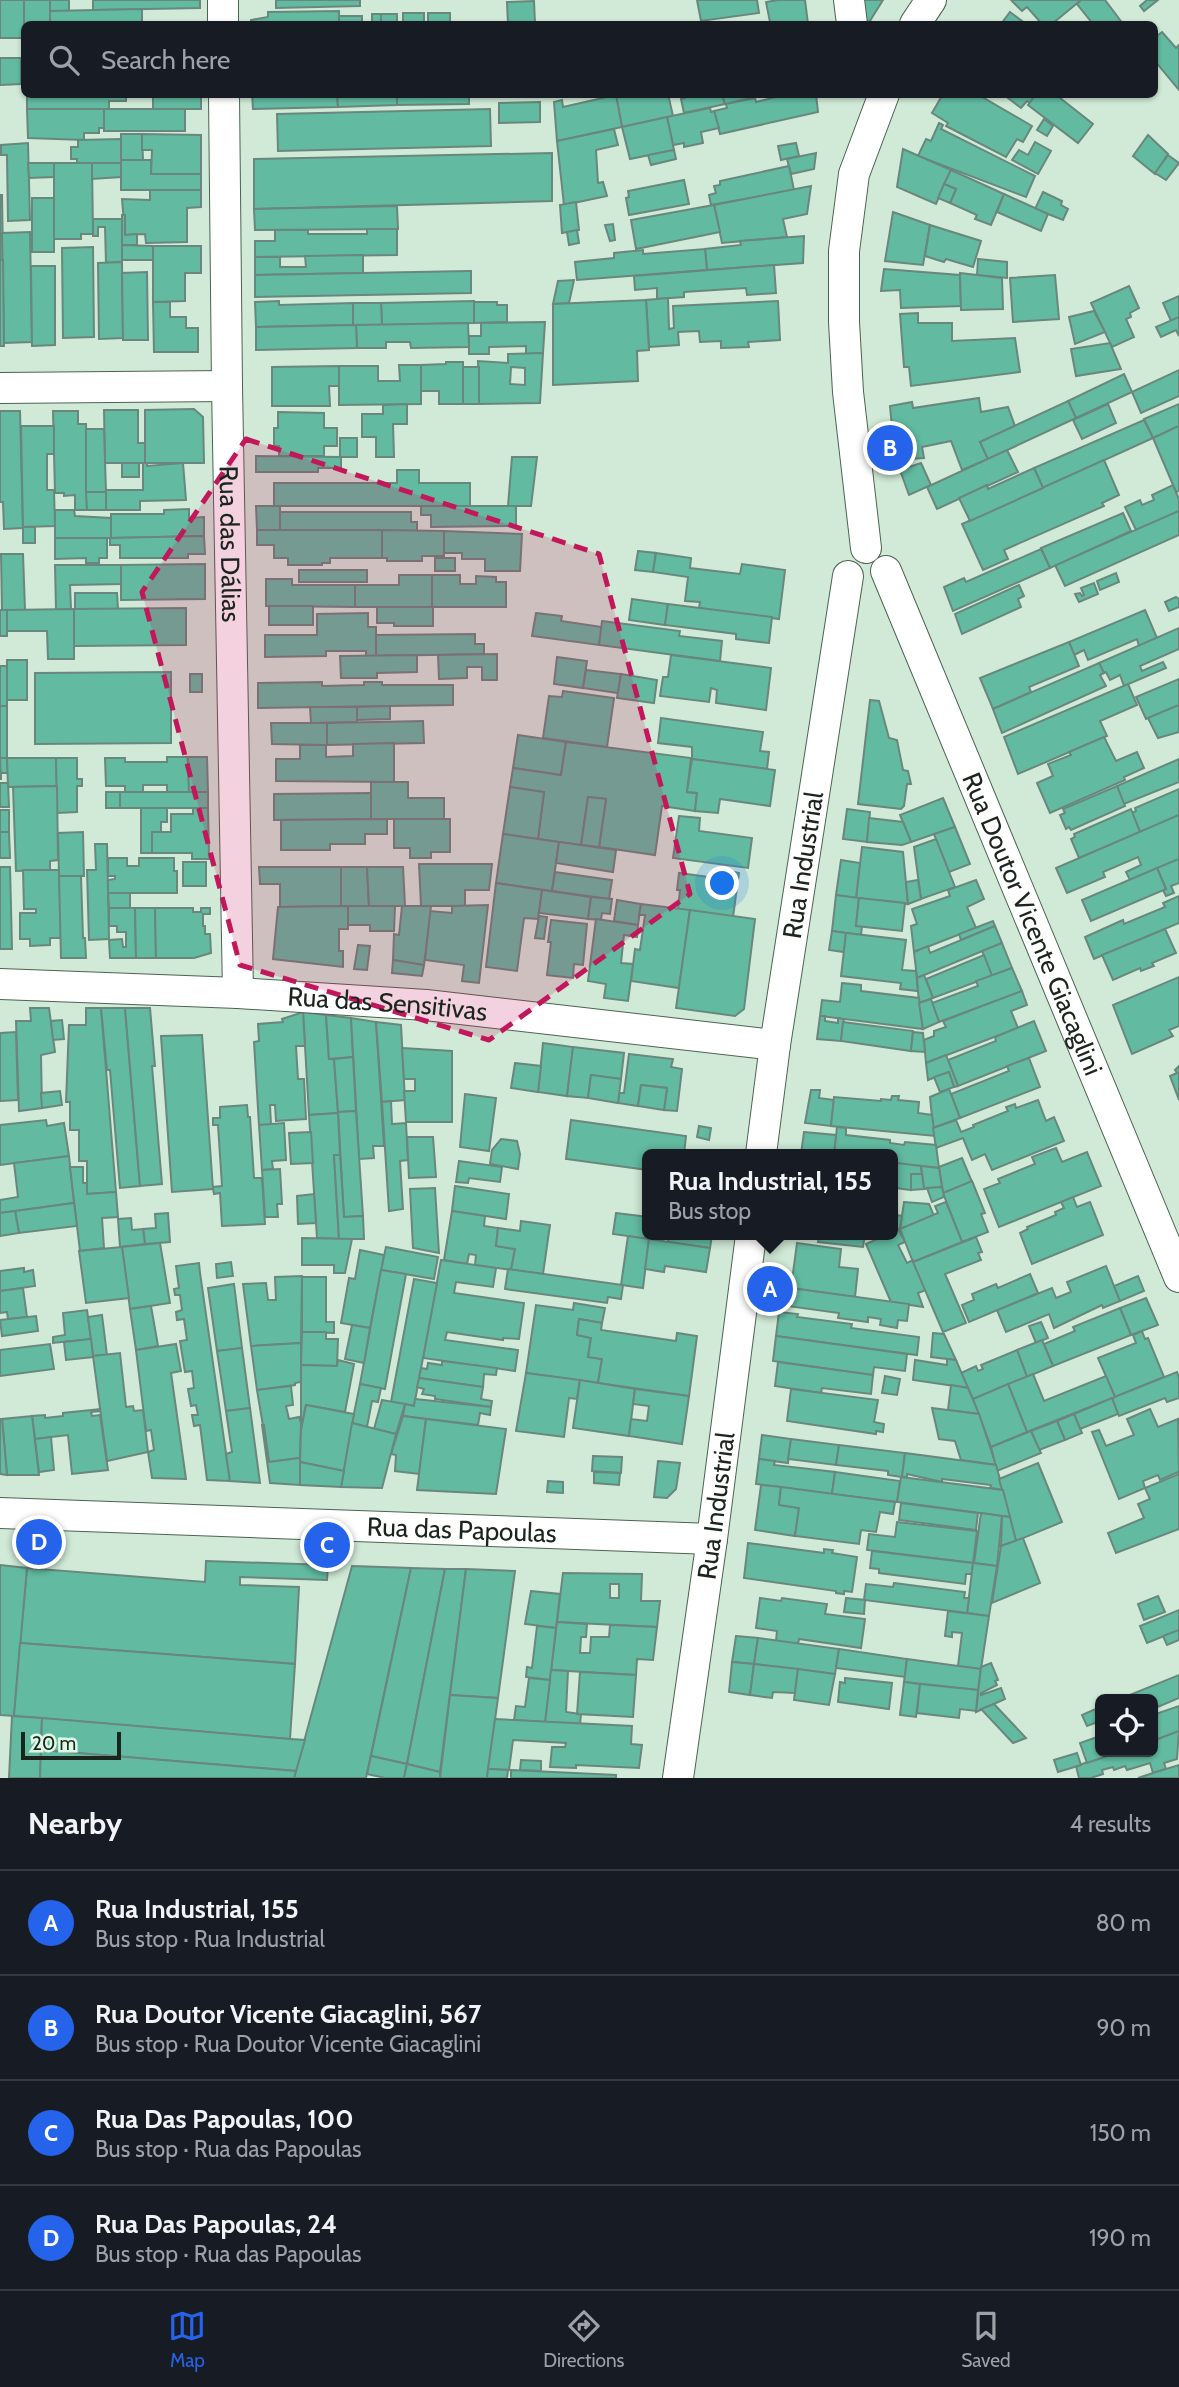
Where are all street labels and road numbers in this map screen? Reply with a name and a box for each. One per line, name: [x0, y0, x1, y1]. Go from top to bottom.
street label: Rua das Dálias: [212, 465, 247, 623]
street label: Rua Doutor Vicente Giacaglini: [955, 768, 1109, 1080]
street label: Rua Industrial: [776, 789, 830, 941]
street label: Rua das Sensitivas: [287, 980, 489, 1028]
street label: Rua Industrial: [690, 1430, 742, 1581]
street label: Rua das Papoulas: [366, 1510, 557, 1549]

